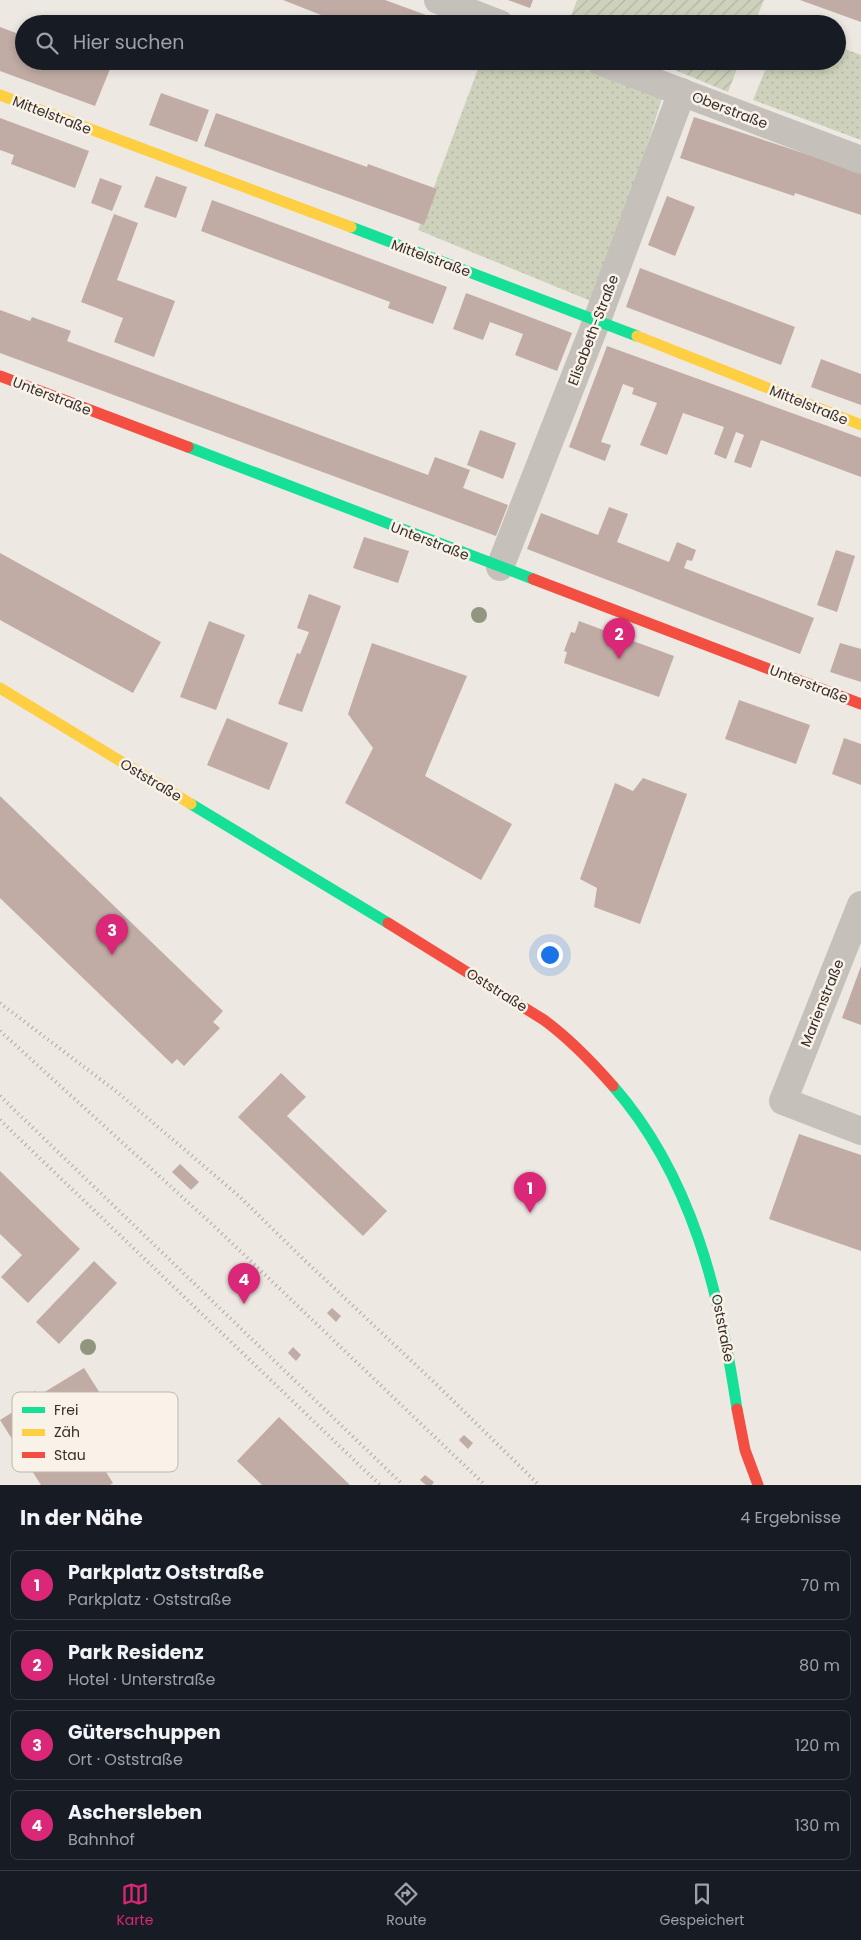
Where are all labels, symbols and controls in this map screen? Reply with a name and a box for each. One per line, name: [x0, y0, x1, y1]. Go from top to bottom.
search box: [15, 15, 846, 70]
icon: search: [33, 29, 61, 57]
text: Hier suchen: [73, 29, 184, 56]
street label: Oberstraße: [689, 86, 771, 134]
street label: Mittelstraße: [10, 91, 95, 139]
street label: Mittelstraße: [389, 234, 474, 282]
street label: Elisabeth-Straße: [563, 272, 623, 388]
street label: Unterstraße: [10, 372, 94, 420]
street label: Mittelstraße: [767, 380, 852, 430]
street label: Unterstraße: [388, 517, 472, 565]
pin: 2: [603, 618, 635, 659]
street label: Unterstraße: [767, 660, 851, 708]
street label: Oststraße: [116, 754, 186, 806]
pin: 3: [96, 914, 128, 955]
your location: [537, 942, 563, 968]
street label: Marienstraße: [795, 956, 849, 1050]
street label: Oststraße: [463, 963, 532, 1017]
pin: 1: [514, 1172, 546, 1213]
pin: 4: [228, 1263, 260, 1304]
street label: Oststraße: [707, 1292, 739, 1364]
legend: [12, 1392, 178, 1472]
text: Frei: [54, 1400, 78, 1420]
text: Zäh: [54, 1422, 80, 1442]
text: Stau: [54, 1445, 86, 1465]
text: In der Nähe: [20, 1503, 143, 1532]
text: 4 Ergebnisse: [740, 1506, 841, 1529]
text: Parkplatz Oststraße: [68, 1559, 264, 1586]
text: 1: [34, 1574, 40, 1597]
text: 70 m: [800, 1574, 840, 1597]
text: Parkplatz · Oststraße: [68, 1588, 231, 1611]
text: Park Residenz: [68, 1639, 204, 1666]
text: 2: [32, 1654, 42, 1677]
text: 80 m: [799, 1654, 840, 1677]
text: Hotel · Unterstraße: [68, 1668, 215, 1691]
text: Güterschuppen: [68, 1719, 221, 1746]
text: 3: [32, 1734, 42, 1757]
text: 120 m: [795, 1734, 840, 1757]
text: Ort · Oststraße: [68, 1748, 183, 1771]
text: Aschersleben: [68, 1799, 202, 1826]
text: 4: [32, 1814, 42, 1837]
text: 130 m: [795, 1814, 840, 1837]
text: Bahnhof: [68, 1828, 135, 1851]
tab: Karte: [116, 1880, 153, 1931]
tab: Route: [386, 1880, 427, 1931]
tab: Gespeichert: [660, 1880, 744, 1931]

